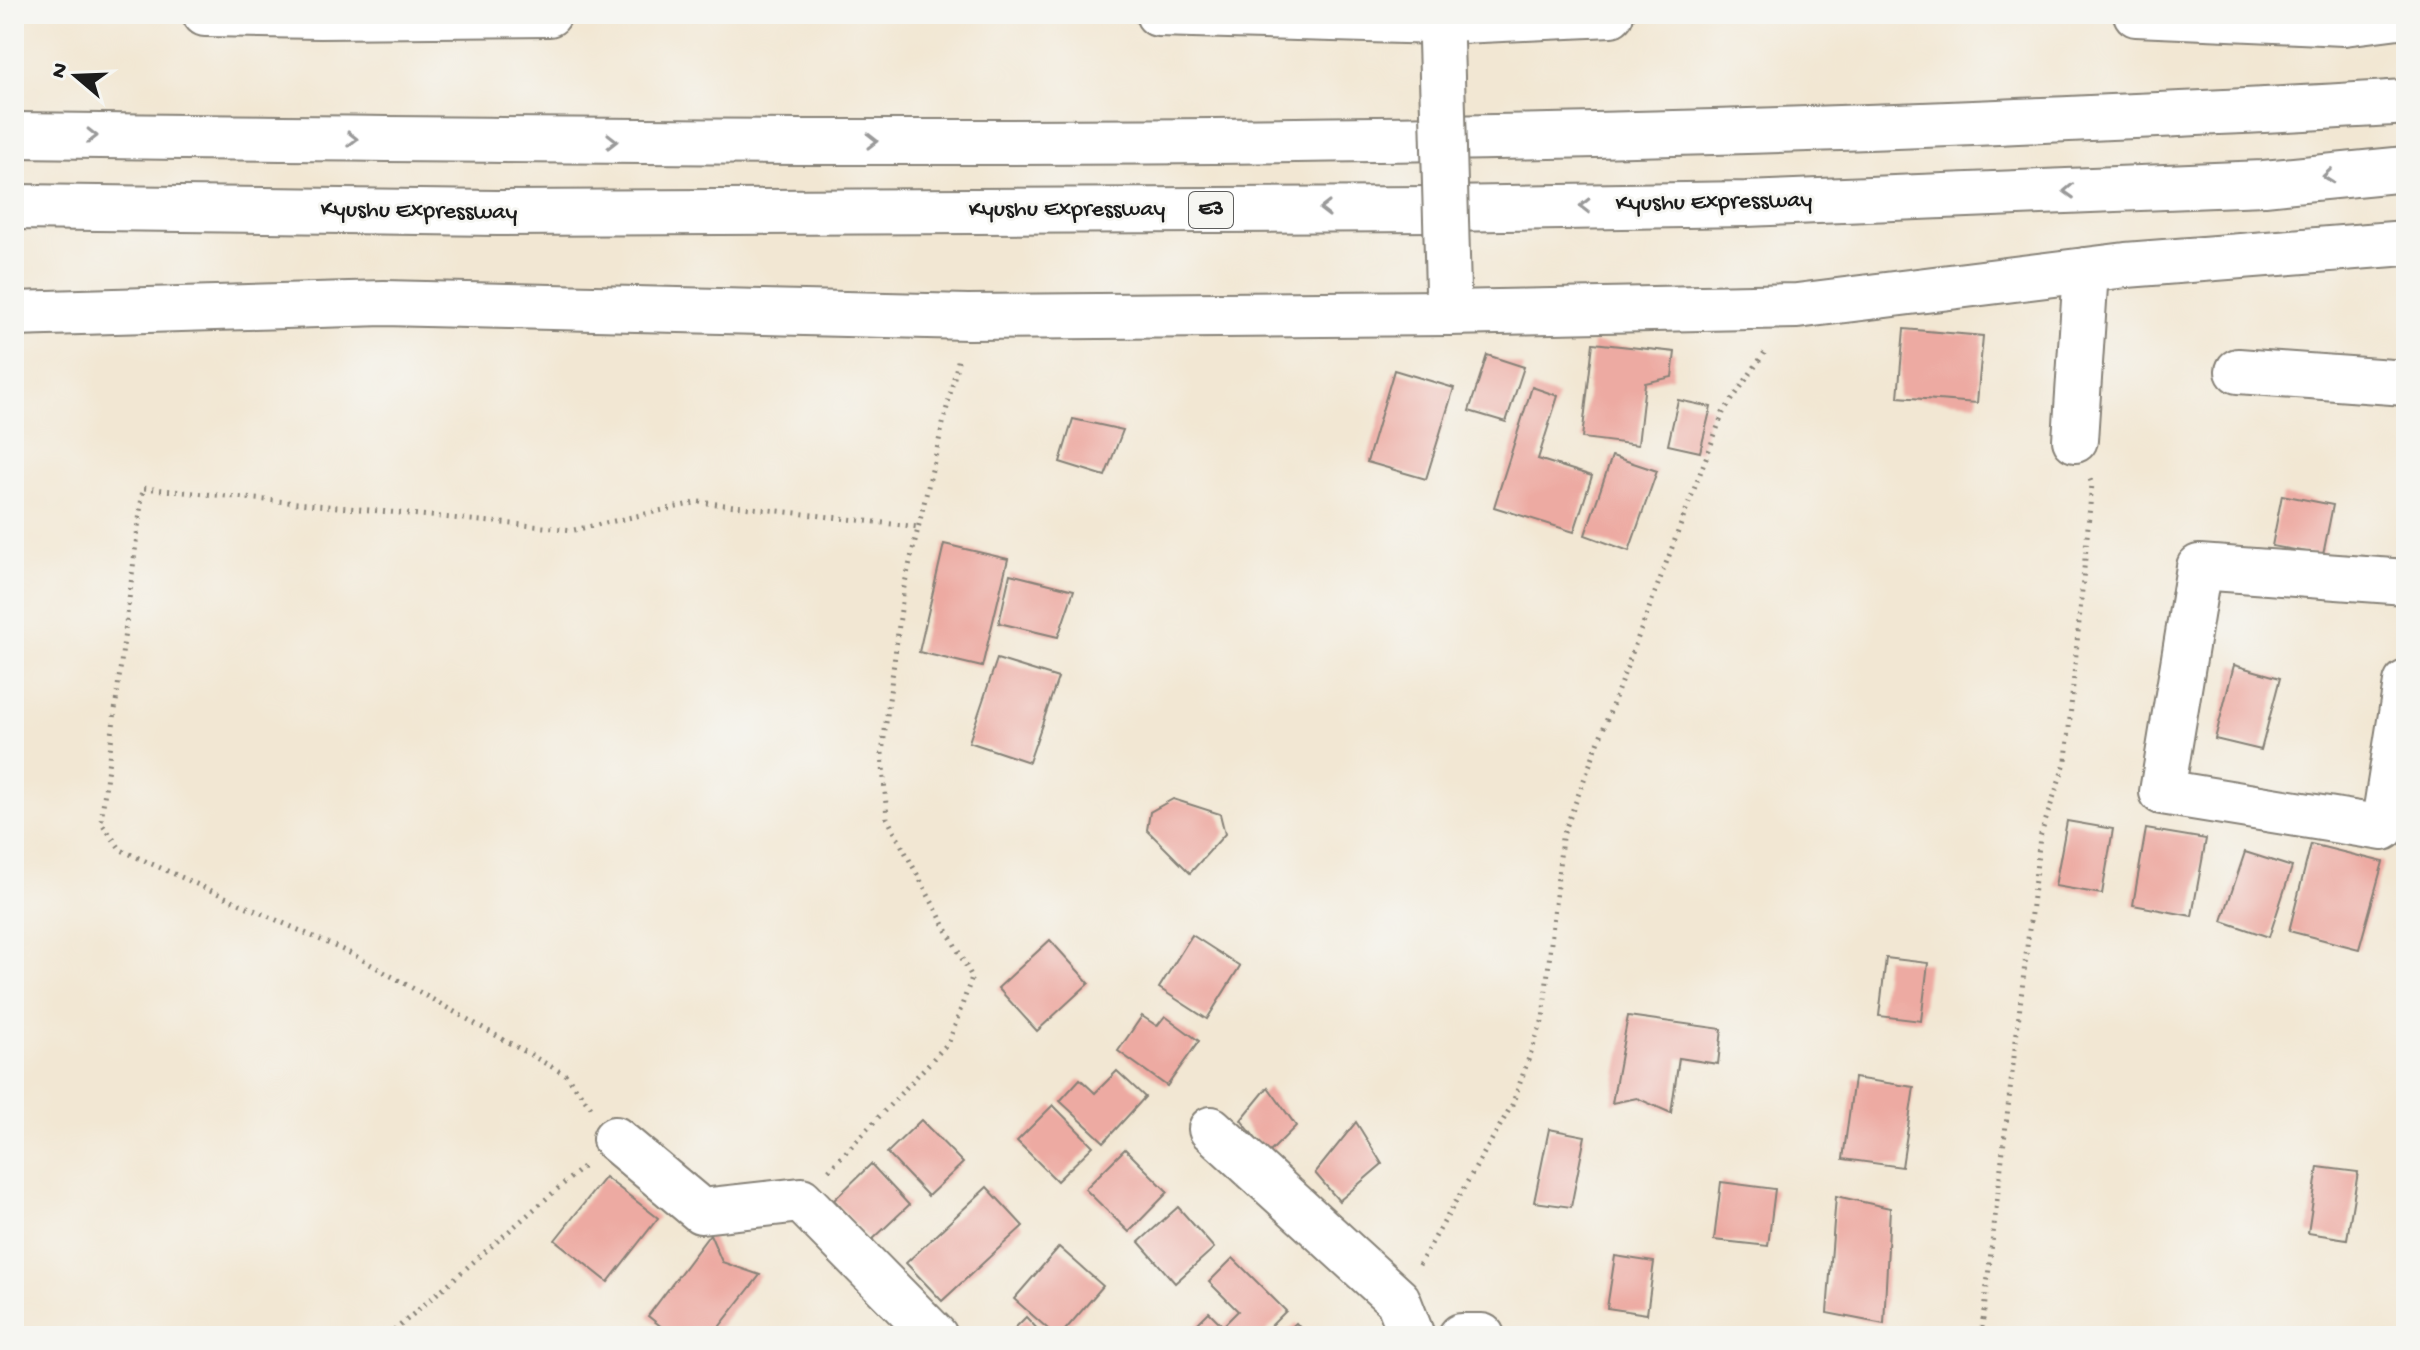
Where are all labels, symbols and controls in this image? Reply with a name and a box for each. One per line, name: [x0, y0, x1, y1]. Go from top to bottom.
north arrow: [36, 36, 116, 116]
text: N: [46, 60, 76, 82]
one-way arrow: [86, 127, 99, 145]
one-way arrow: [346, 130, 359, 148]
one-way arrow: [606, 132, 619, 150]
one-way arrow: [866, 132, 879, 150]
one-way arrow: [2321, 168, 2334, 185]
one-way arrow: [2062, 182, 2075, 199]
street label: Kyushu Expressway: [1615, 187, 1813, 219]
road number: E3: [1189, 192, 1233, 228]
street label: Kyushu Expressway: [320, 196, 518, 228]
street label: Kyushu Expressway: [969, 196, 1166, 225]
one-way arrow: [1578, 198, 1591, 215]
one-way arrow: [1318, 200, 1331, 218]

